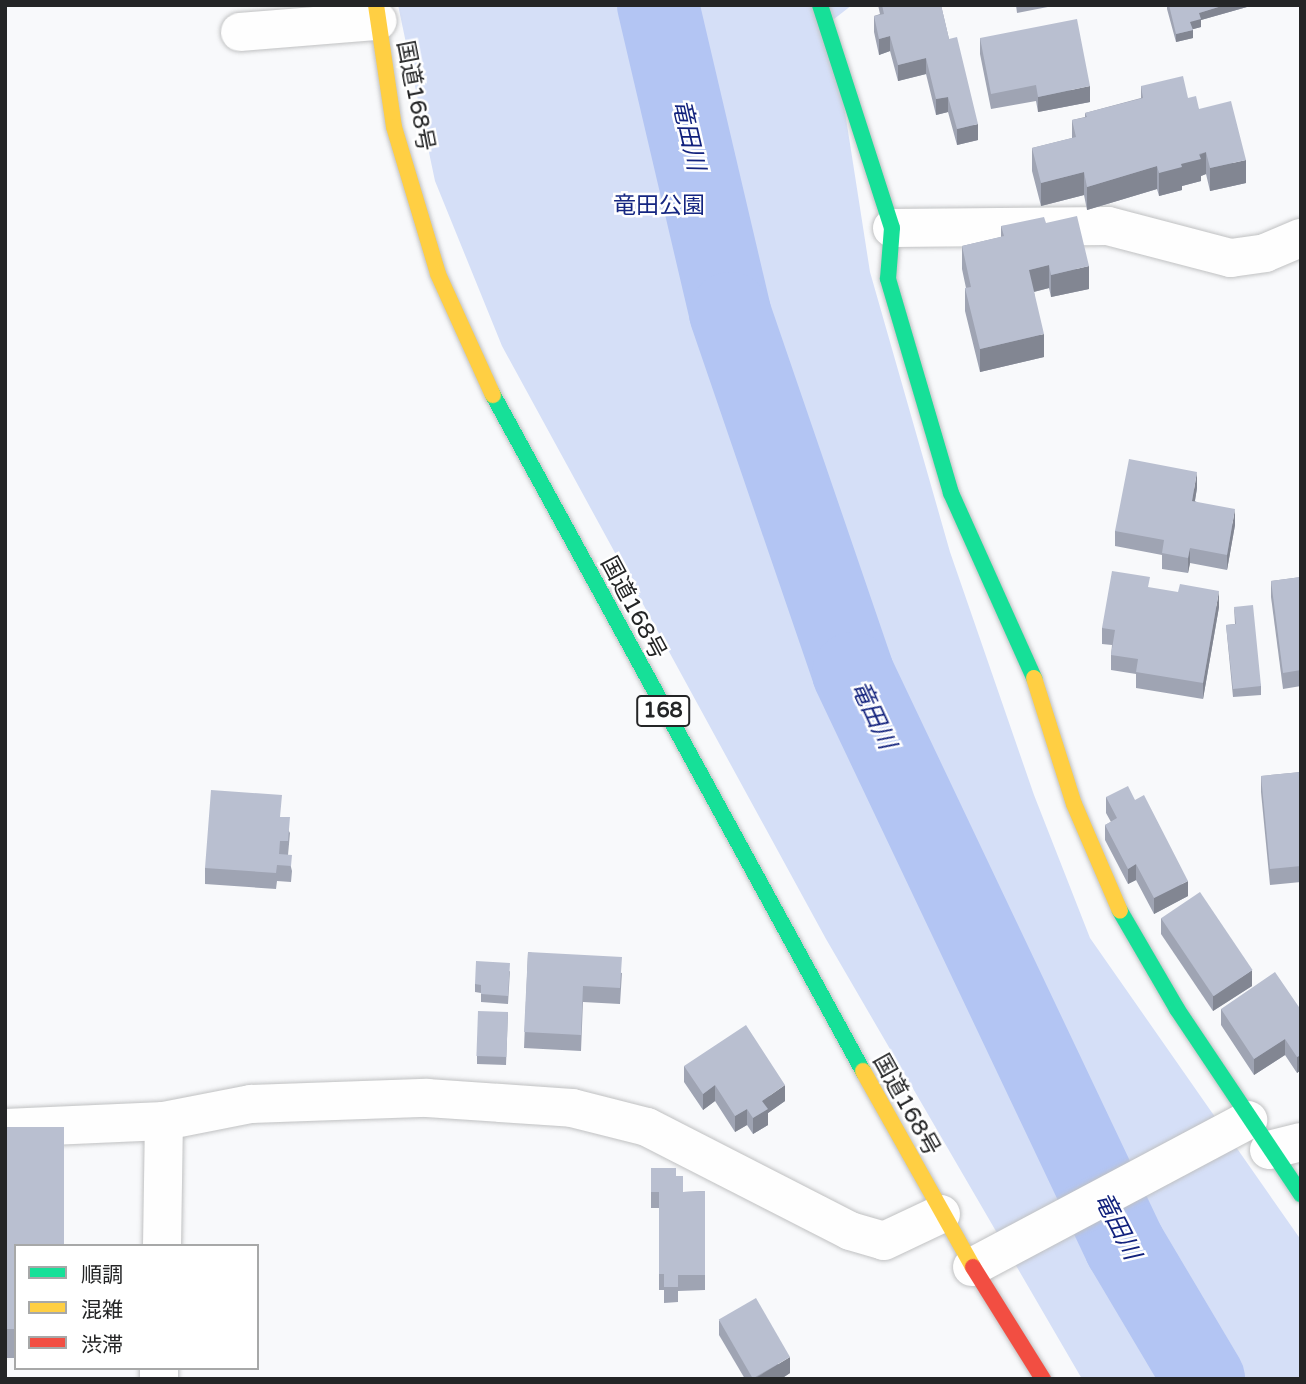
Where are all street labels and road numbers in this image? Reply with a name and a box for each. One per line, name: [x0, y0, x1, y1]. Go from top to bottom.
street label: 国道168号: [391, 38, 439, 154]
street label: 国道168号: [594, 552, 672, 664]
road number: 168: [635, 694, 691, 728]
street label: 国道168号: [867, 1049, 945, 1161]

